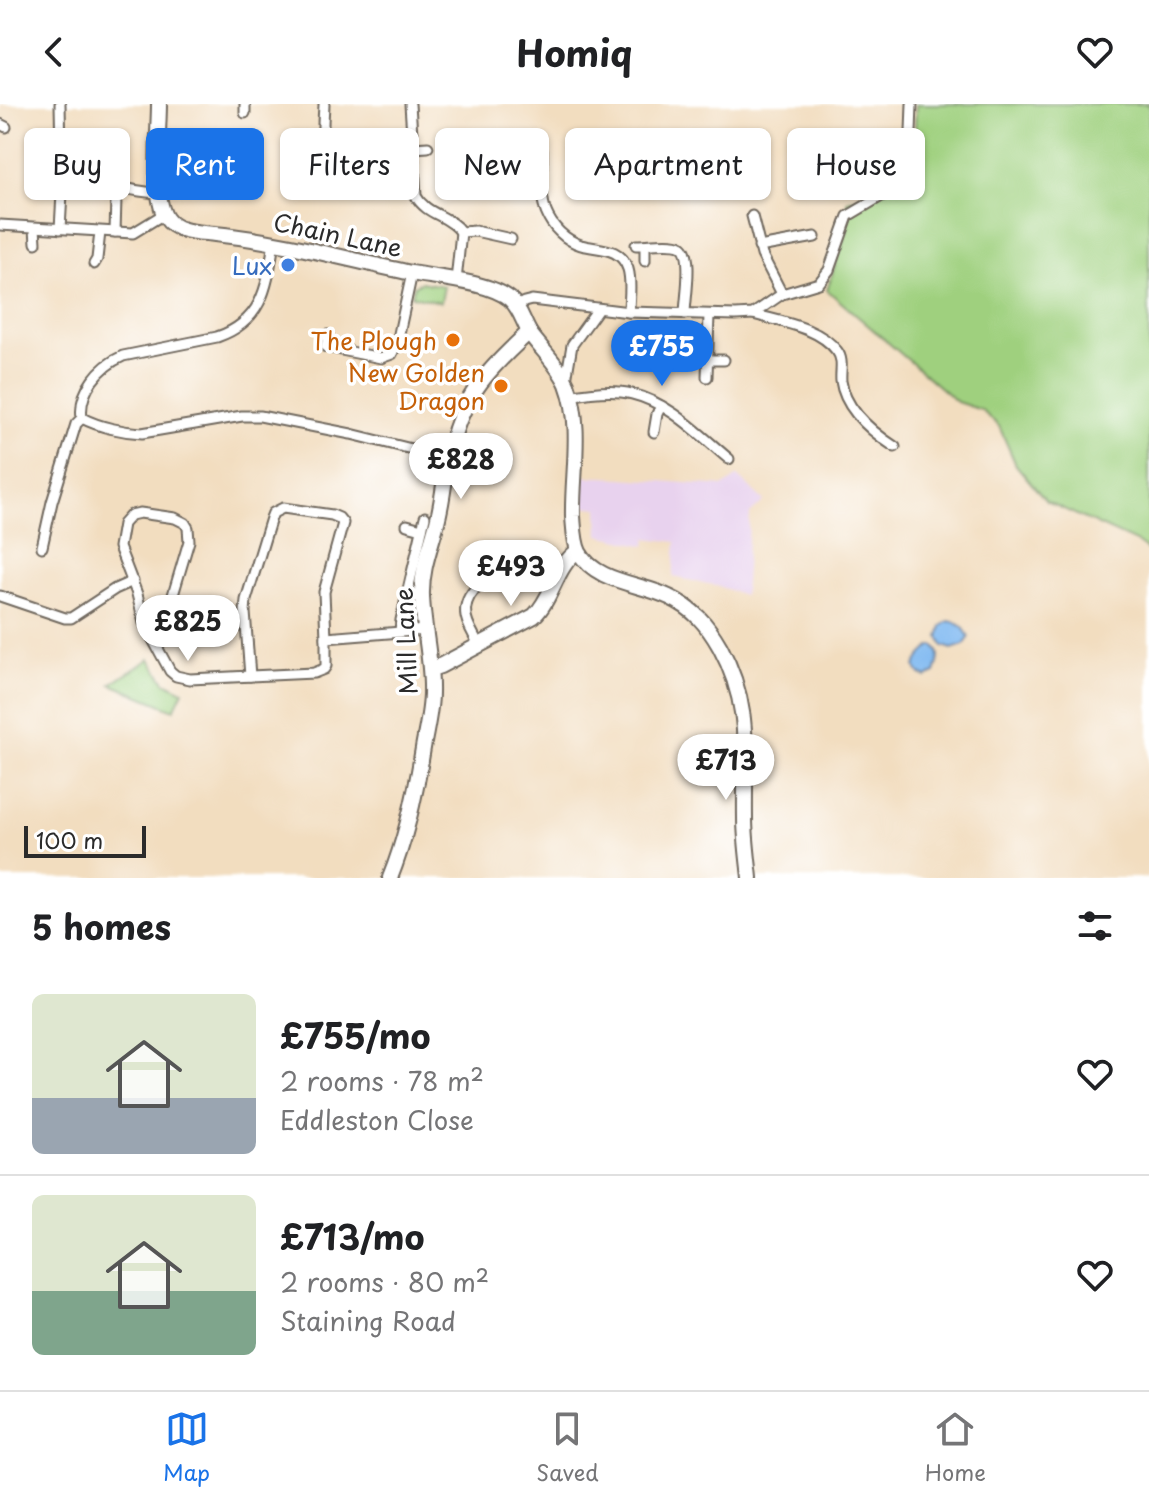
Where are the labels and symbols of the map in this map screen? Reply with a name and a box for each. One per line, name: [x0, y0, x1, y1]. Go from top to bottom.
street label: Chain Lane: [270, 203, 406, 265]
place label: Lux: [232, 247, 272, 283]
marker: Lux: [279, 256, 297, 274]
pin: £755: [615, 320, 709, 388]
place label: The Plough: [311, 322, 437, 358]
marker: The Plough: [444, 331, 462, 349]
place label: New Golden Dragon: [348, 354, 485, 418]
marker: New Golden Dragon: [492, 377, 510, 395]
pin: £828: [414, 433, 508, 501]
pin: £493: [464, 540, 558, 608]
street label: Mill Lane: [384, 587, 426, 695]
pin: £825: [141, 595, 235, 663]
pin: £713: [679, 734, 773, 802]
scale bar: [24, 822, 146, 858]

